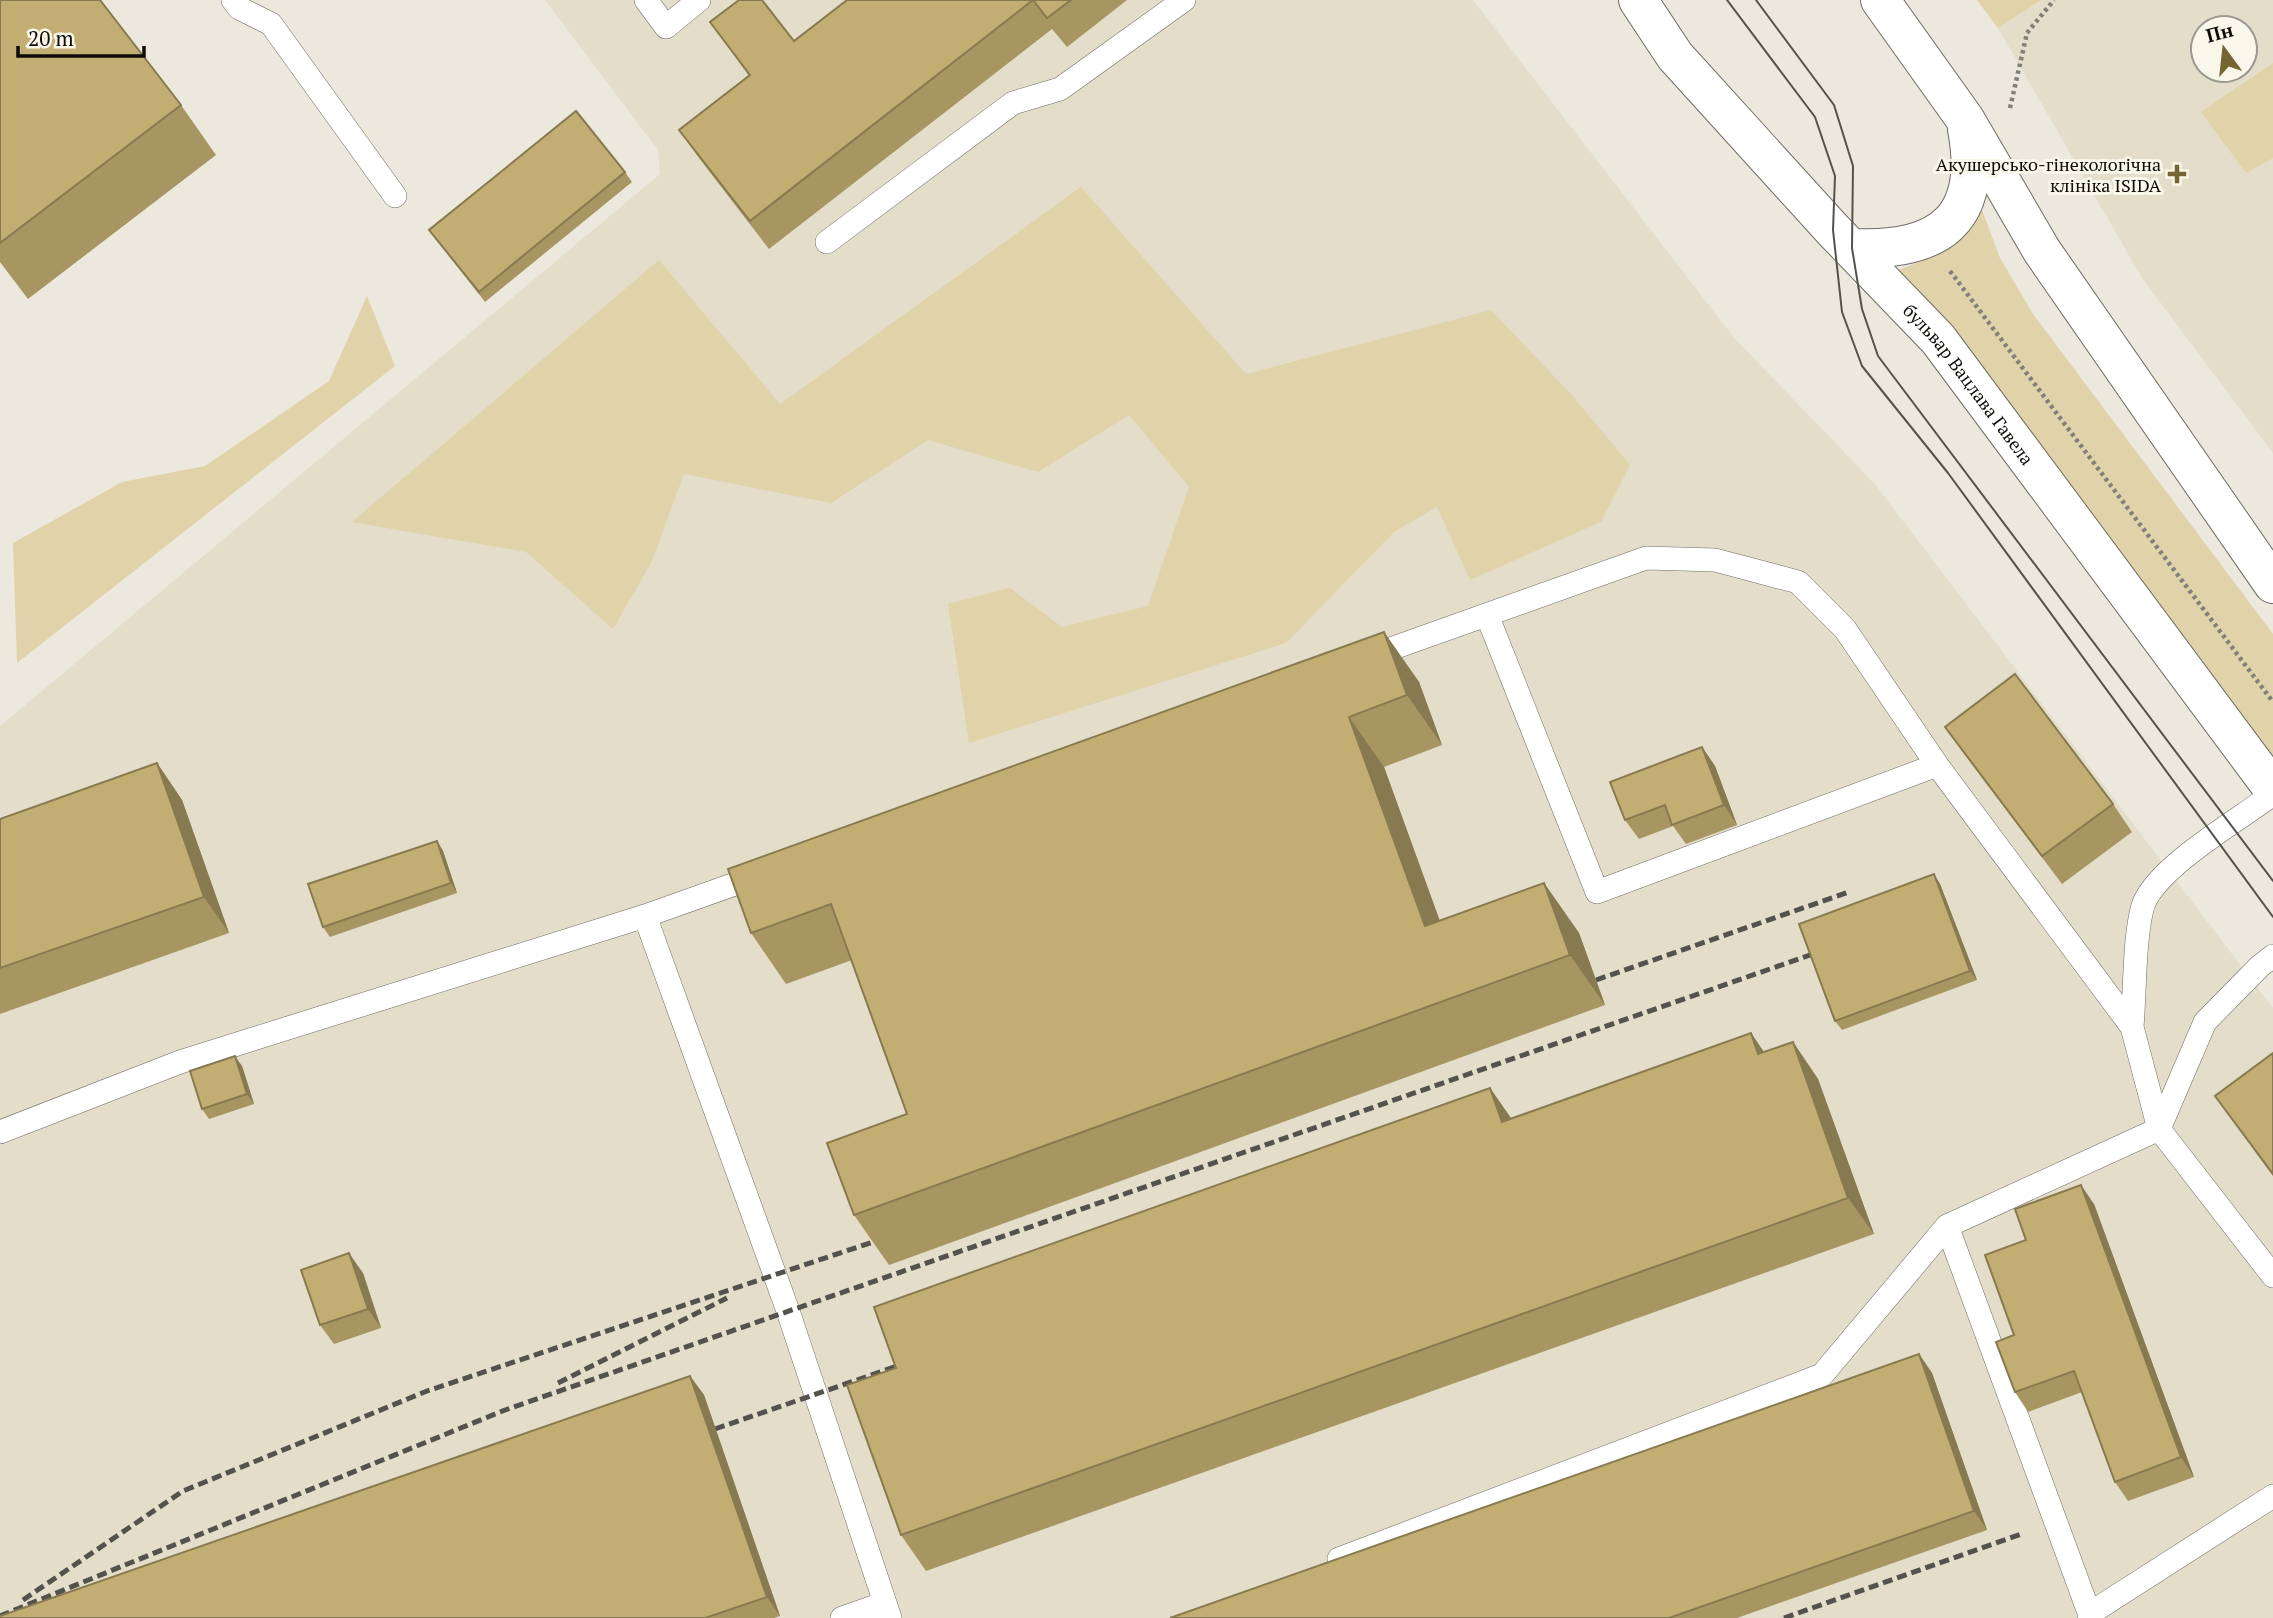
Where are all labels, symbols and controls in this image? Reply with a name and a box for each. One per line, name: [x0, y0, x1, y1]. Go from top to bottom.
scale bar: [18, 14, 144, 58]
north arrow: [2189, 14, 2259, 84]
text: Пн: [2203, 16, 2236, 48]
text: 20 m: [28, 24, 74, 52]
place label: Акушерсько-гінекологічна клініка ISIDA: [1936, 152, 2162, 197]
marker: Акушерсько-гінекологічна клініка ISIDA: [2167, 164, 2187, 184]
street label: бульвар Вацлава Гавела: [1898, 298, 2039, 470]

